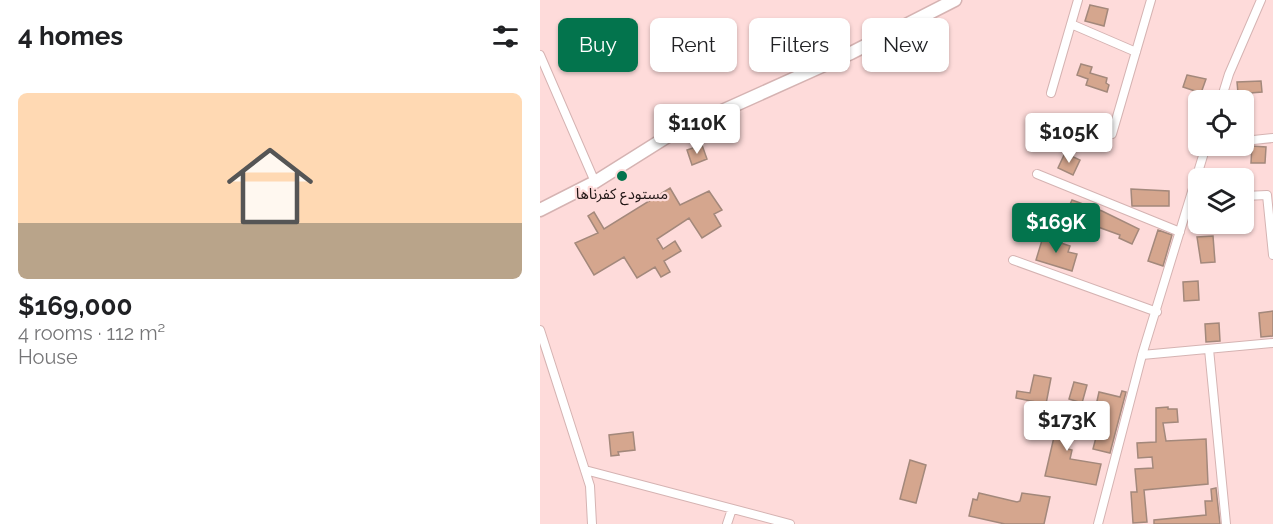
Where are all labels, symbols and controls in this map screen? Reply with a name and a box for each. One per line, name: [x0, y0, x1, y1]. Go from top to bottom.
chip: Buy: [558, 18, 638, 72]
chip: Rent: [650, 18, 737, 72]
chip: Filters: [749, 18, 850, 72]
chip: New: [862, 18, 949, 72]
icon: filters: [489, 20, 522, 53]
text: 4 homes: [18, 21, 123, 51]
map controls: [1188, 90, 1254, 234]
button: locate: [1188, 90, 1254, 156]
pin: $110K: [655, 104, 739, 155]
text: $110K: [668, 111, 726, 135]
pin: $105K: [1027, 113, 1111, 164]
text: $105K: [1039, 120, 1099, 144]
icon: home: [216, 132, 324, 240]
button: layers: [1188, 168, 1254, 234]
marker: مستودع كفرناها: [615, 169, 629, 183]
place label: مستودع كفرناها: [576, 185, 668, 206]
pin: $169K: [1014, 203, 1098, 254]
text: $169K: [1026, 210, 1086, 234]
text: $169,000: [18, 291, 132, 321]
text: 4 rooms · 112 m²: [18, 321, 165, 345]
text: House: [18, 345, 78, 369]
pin: $173K: [1025, 401, 1109, 452]
text: $173K: [1038, 408, 1096, 432]

